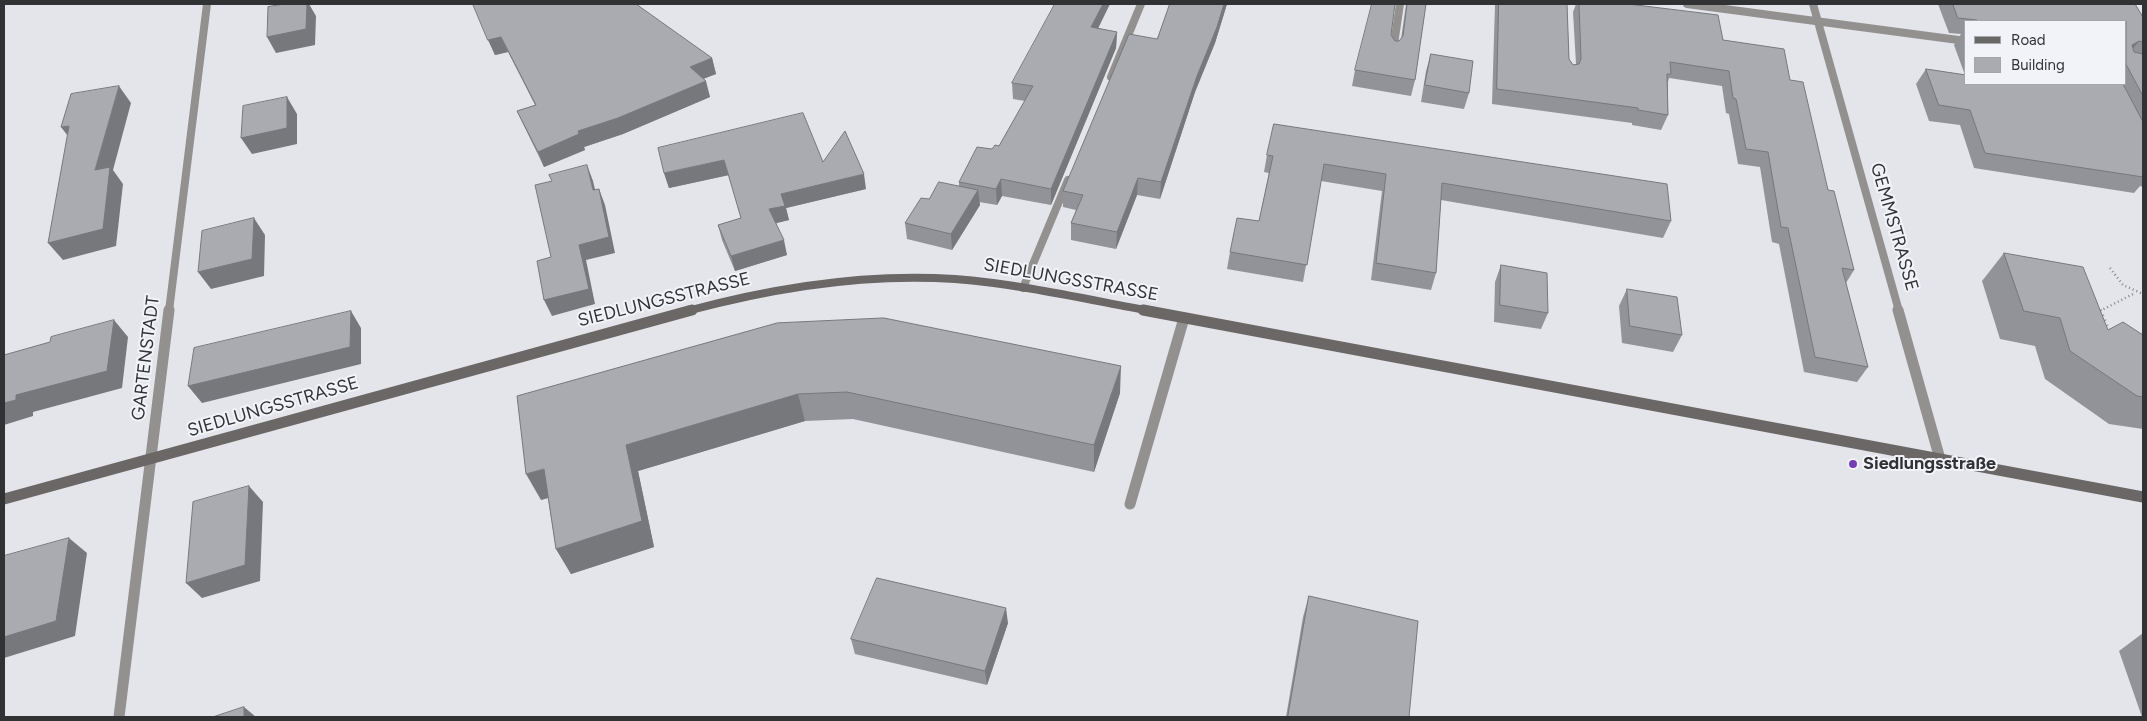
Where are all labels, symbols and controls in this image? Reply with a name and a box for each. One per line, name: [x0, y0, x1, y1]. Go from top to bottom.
legend: [1964, 20, 2127, 85]
text: Road: [2011, 31, 2046, 49]
text: Building: [2011, 56, 2065, 74]
street label: GEMMSTRASSE: [1865, 161, 1923, 293]
street label: SIEDLUNGSSTRASSE: [982, 254, 1160, 306]
street label: SIEDLUNGSSTRASSE: [576, 268, 752, 332]
street label: GARTENSTADT: [128, 294, 164, 422]
street label: SIEDLUNGSSTRASSE: [185, 372, 361, 442]
place label: Siedlungsstraße: [1863, 453, 1996, 475]
marker: Siedlungsstraße: [1847, 458, 1859, 470]

